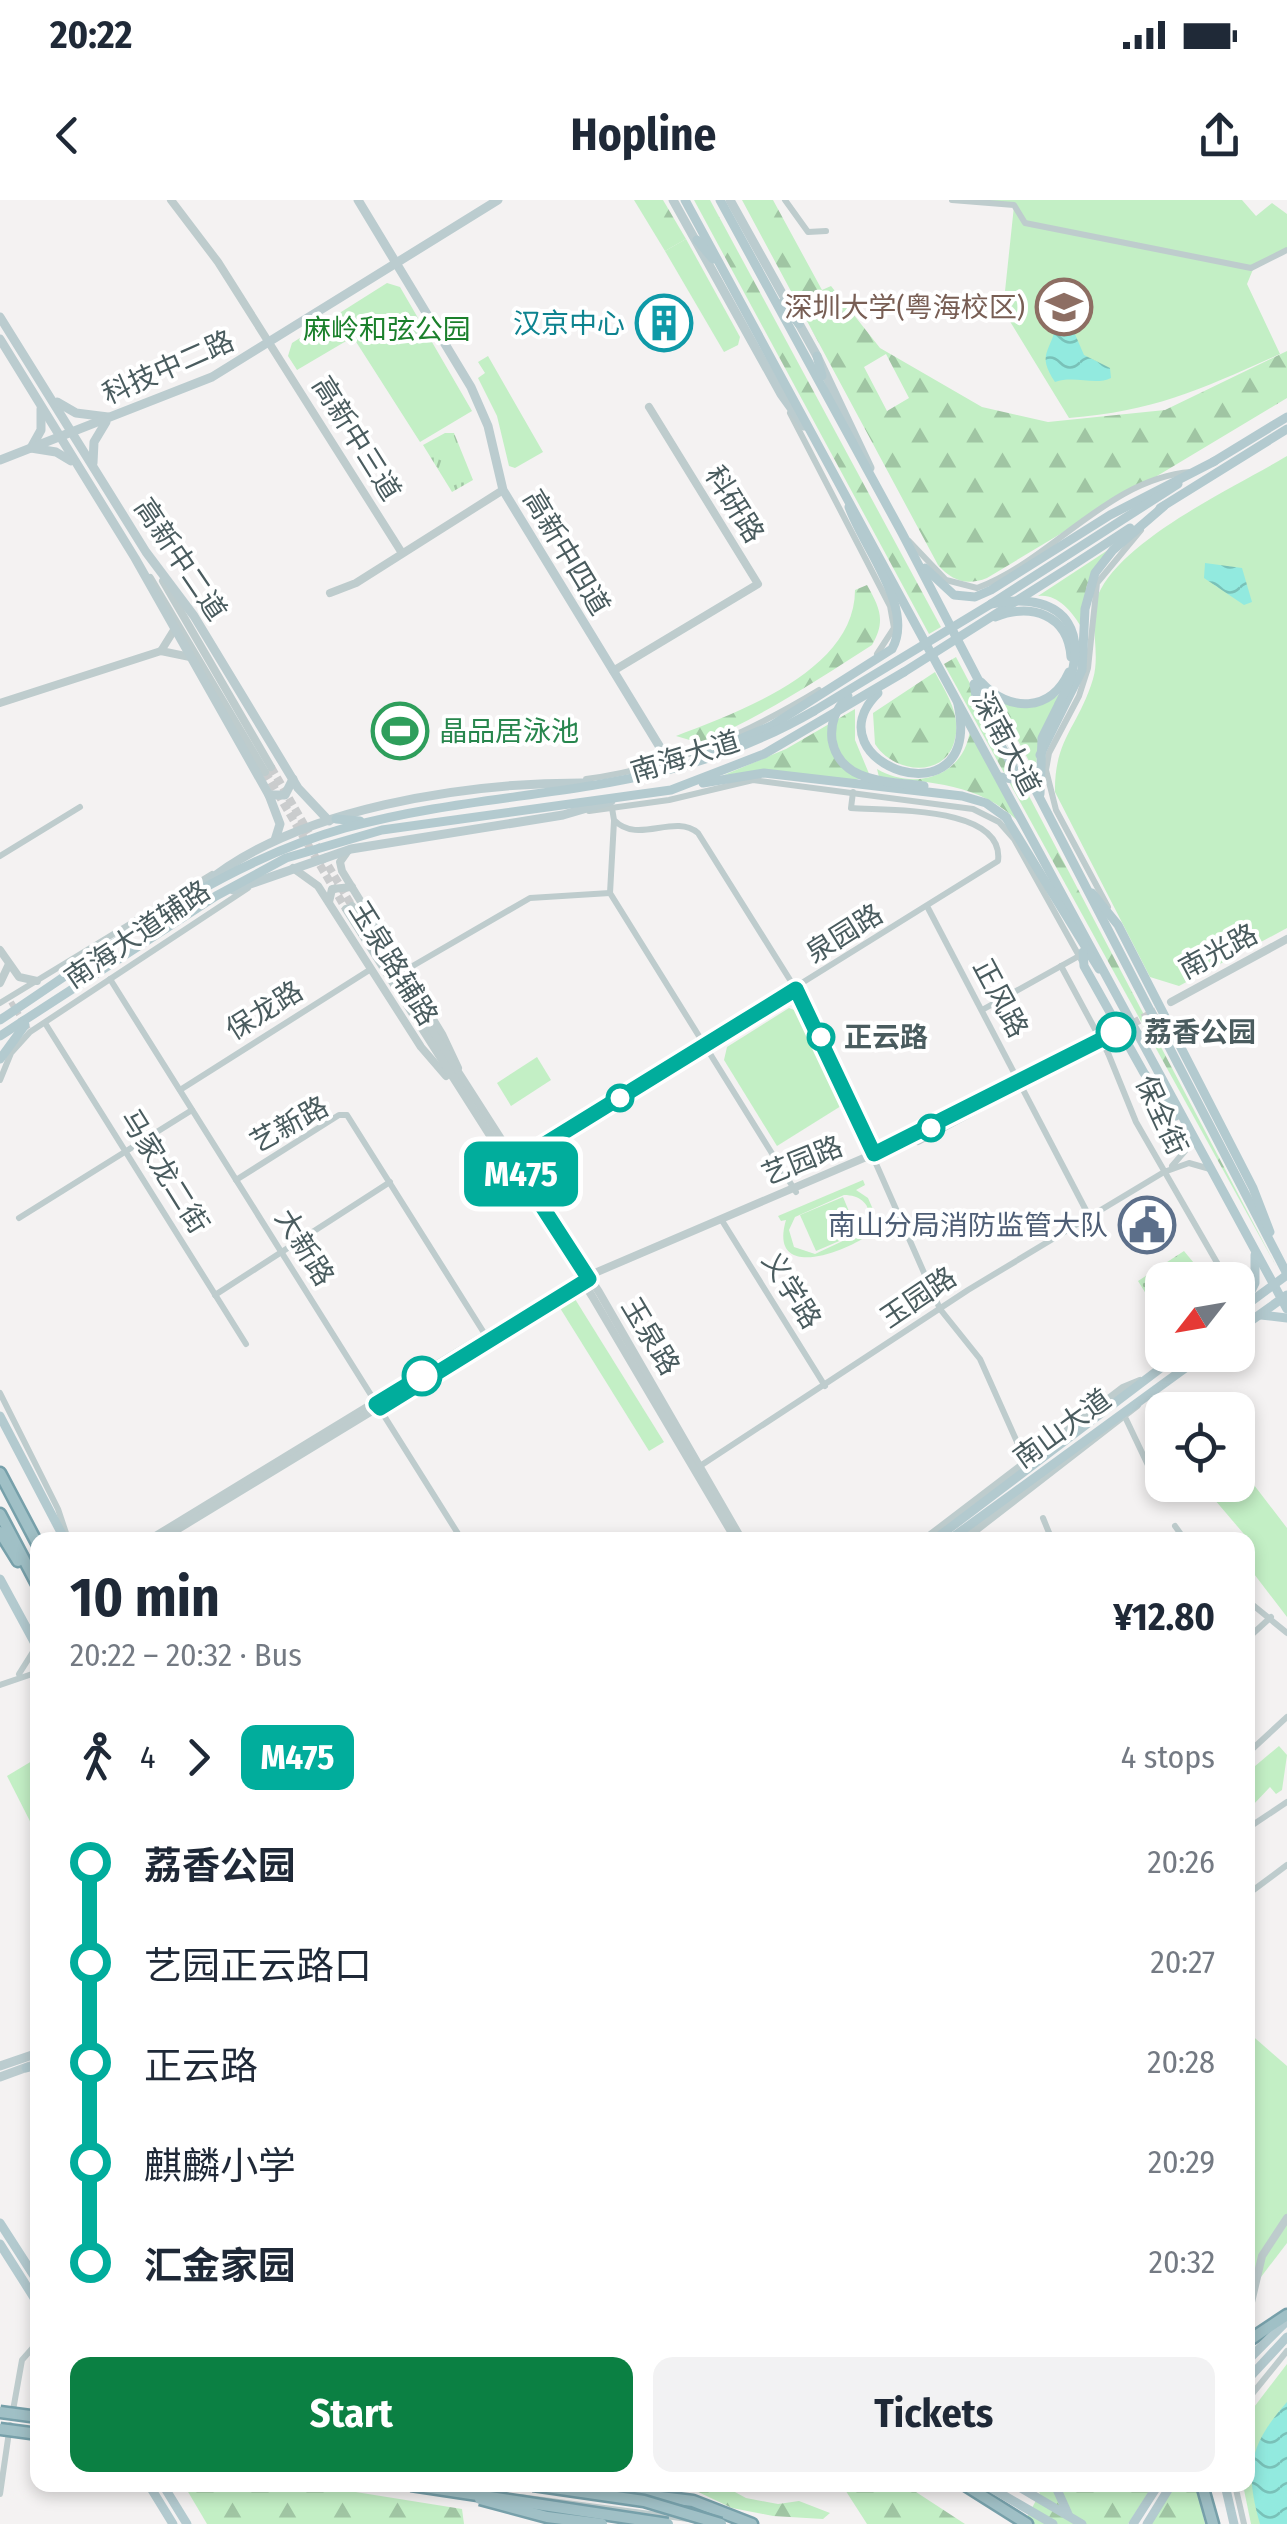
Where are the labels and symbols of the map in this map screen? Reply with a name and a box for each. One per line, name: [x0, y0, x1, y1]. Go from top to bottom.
school or university icon: 深圳大学(粤海校区): [1034, 277, 1094, 337]
place label: 深圳大学(粤海校区): [784, 291, 1025, 324]
building icon: 汉京中心: [634, 293, 694, 353]
place label: 汉京中心: [513, 307, 625, 340]
park label: 麻岭和弦公园: [303, 313, 471, 346]
street label: 科技中二路: [98, 324, 239, 411]
street label: 高新中三道: [305, 370, 408, 506]
street label: 科研路: [698, 460, 771, 549]
street label: 高新中四道: [516, 484, 617, 621]
street label: 高新中二道: [128, 492, 233, 627]
street label: 深南大道: [966, 686, 1047, 800]
sports icon: 晶品居泳池: [370, 701, 430, 761]
place label: 晶品居泳池: [439, 715, 579, 748]
street label: 南海大道: [627, 724, 744, 789]
street label: 南海大道辅路: [58, 874, 216, 995]
street label: 玉泉路辅路: [342, 895, 445, 1031]
street label: 泉园路: [800, 897, 889, 970]
street label: 南光路: [1173, 917, 1263, 986]
street label: 正风路: [966, 953, 1035, 1043]
street label: 保龙路: [220, 974, 309, 1047]
marker: 荔香公园: [1097, 1013, 1135, 1051]
place label: 荔香公园: [1144, 1016, 1256, 1049]
place label: 正云路: [844, 1021, 928, 1054]
marker: 正云路: [808, 1024, 834, 1050]
street label: 保全街: [1129, 1070, 1194, 1160]
unlabelled marker: [607, 1085, 633, 1111]
street label: 艺新路: [245, 1090, 334, 1159]
street label: 马家龙二街: [113, 1103, 216, 1239]
unlabelled marker: [918, 1115, 944, 1141]
street label: 艺园路: [757, 1129, 847, 1191]
line badge: M475: [451, 1142, 591, 1206]
public building icon: 南山分局消防监管大队: [1117, 1195, 1177, 1255]
street label: 大新路: [268, 1203, 341, 1292]
place label: 南山分局消防监管大队: [828, 1209, 1108, 1242]
street label: 义学路: [755, 1246, 828, 1335]
street label: 玉园路: [874, 1260, 962, 1335]
north arrow: [1145, 1262, 1255, 1372]
street label: 玉泉路: [615, 1292, 686, 1381]
unlabelled marker: [403, 1357, 441, 1395]
street label: 南山大道: [1007, 1382, 1117, 1475]

